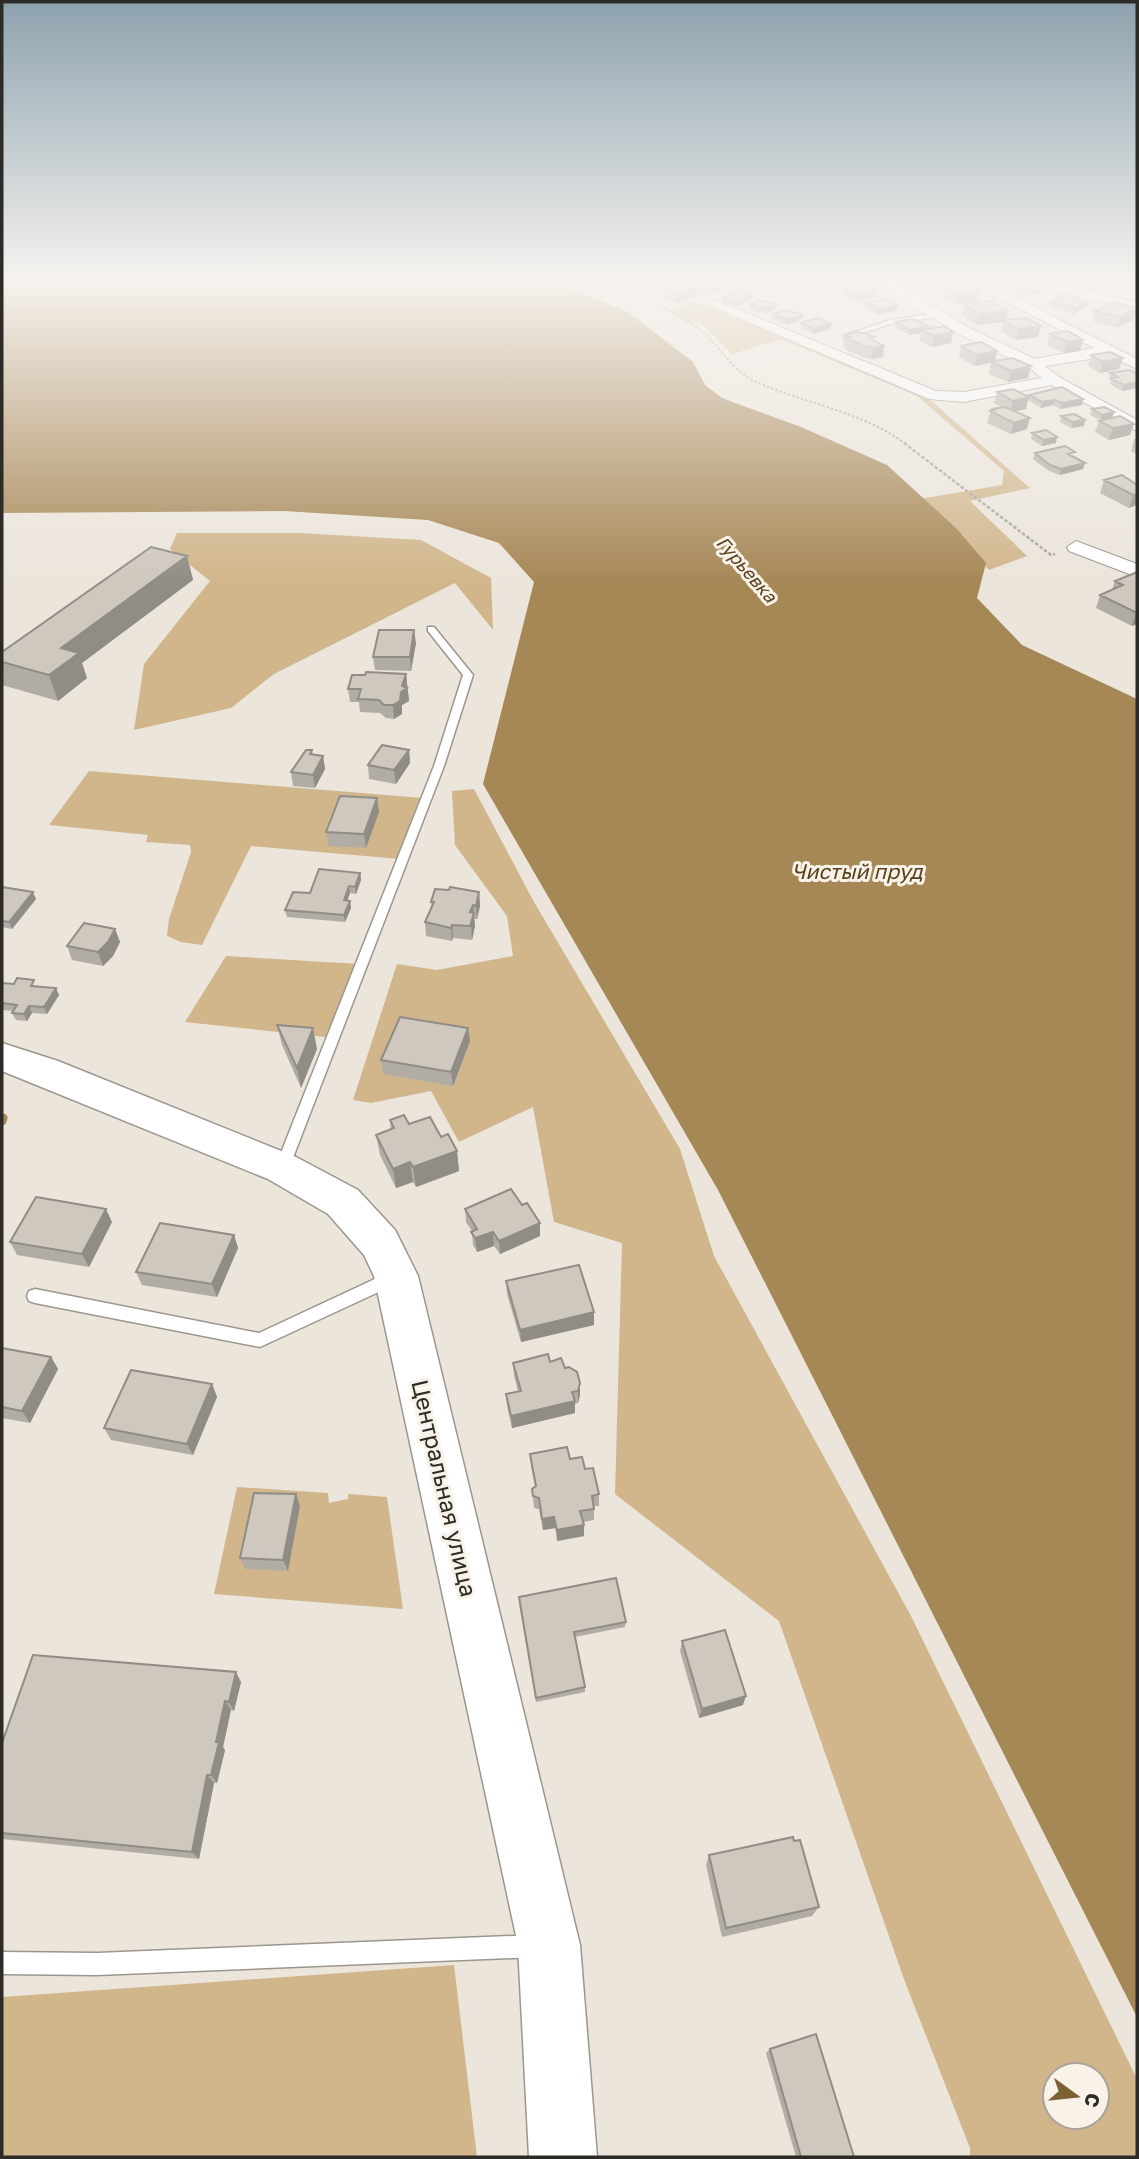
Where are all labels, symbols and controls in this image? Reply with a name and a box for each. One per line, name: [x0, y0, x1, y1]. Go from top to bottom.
water label: Гурьевка: [712, 531, 782, 607]
water label: Чистый пруд: [792, 858, 924, 884]
street label: Центральная улица: [406, 1377, 484, 1599]
north arrow: [1041, 2061, 1111, 2131]
text: С: [1080, 2091, 1106, 2110]

